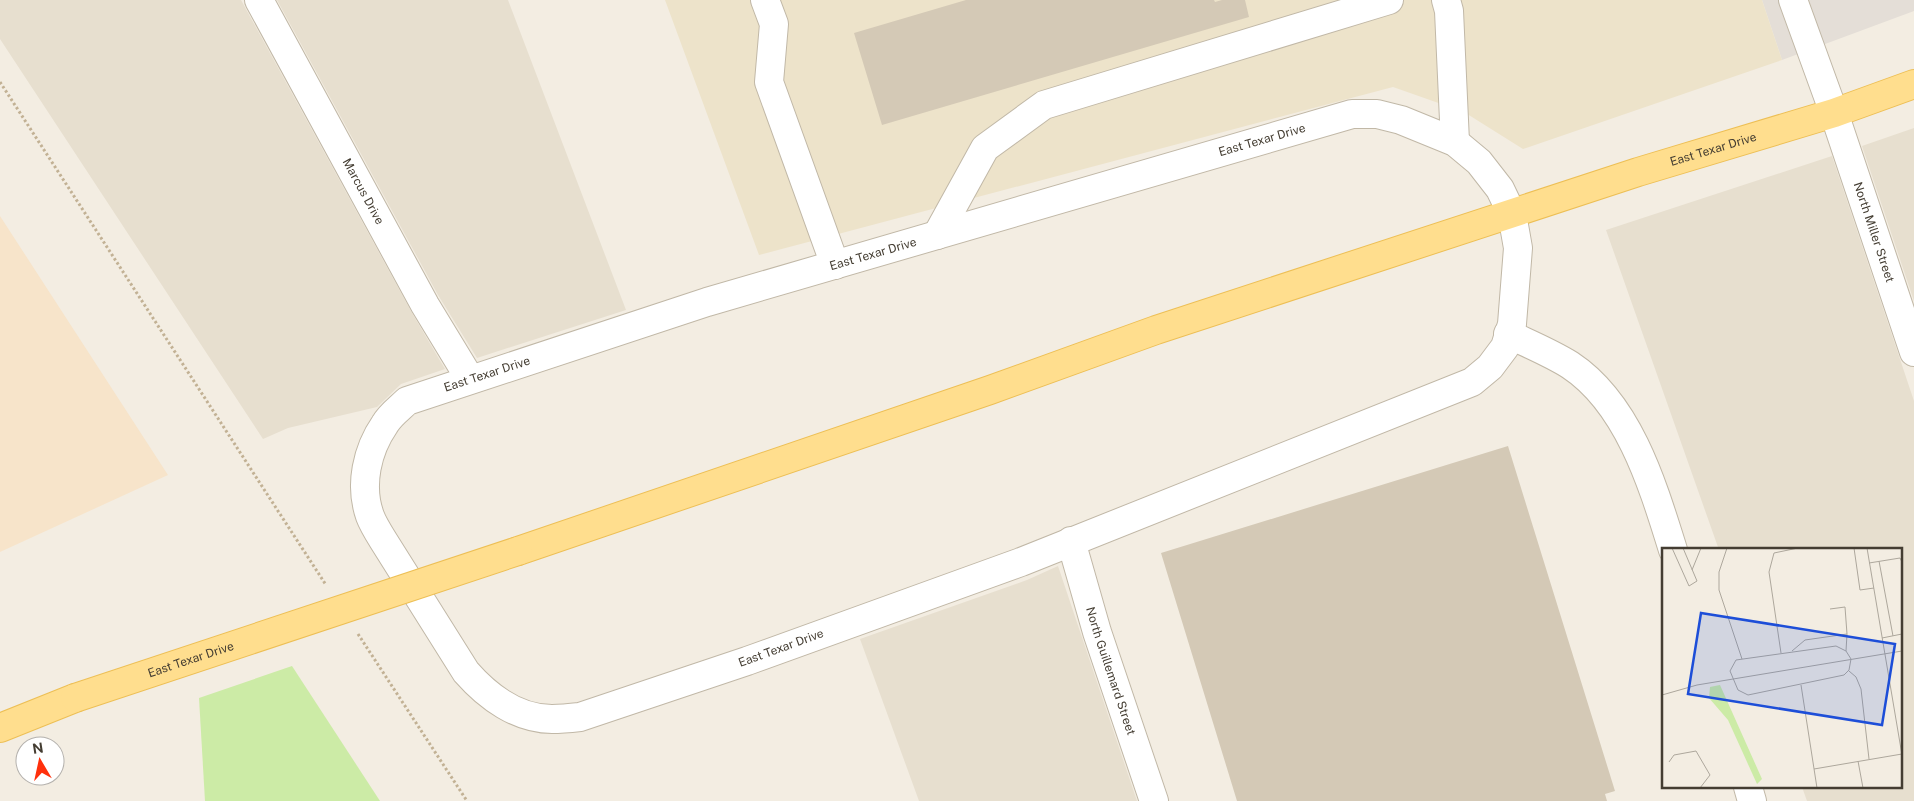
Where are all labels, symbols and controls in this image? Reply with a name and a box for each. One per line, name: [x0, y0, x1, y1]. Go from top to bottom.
street label: East Texar Drive: [1217, 121, 1307, 159]
street label: East Texar Drive: [1668, 130, 1758, 169]
street label: Marcus Drive: [340, 156, 387, 227]
street label: North Miller Street: [1851, 180, 1897, 285]
street label: East Texar Drive: [828, 235, 918, 273]
street label: East Texar Drive: [442, 353, 532, 395]
inset map: [1662, 548, 1902, 788]
street label: North Guillemard Street: [1083, 605, 1138, 737]
street label: East Texar Drive: [736, 626, 826, 670]
street label: East Texar Drive: [146, 639, 236, 680]
north arrow: [15, 736, 65, 786]
text: N: [31, 739, 45, 757]

